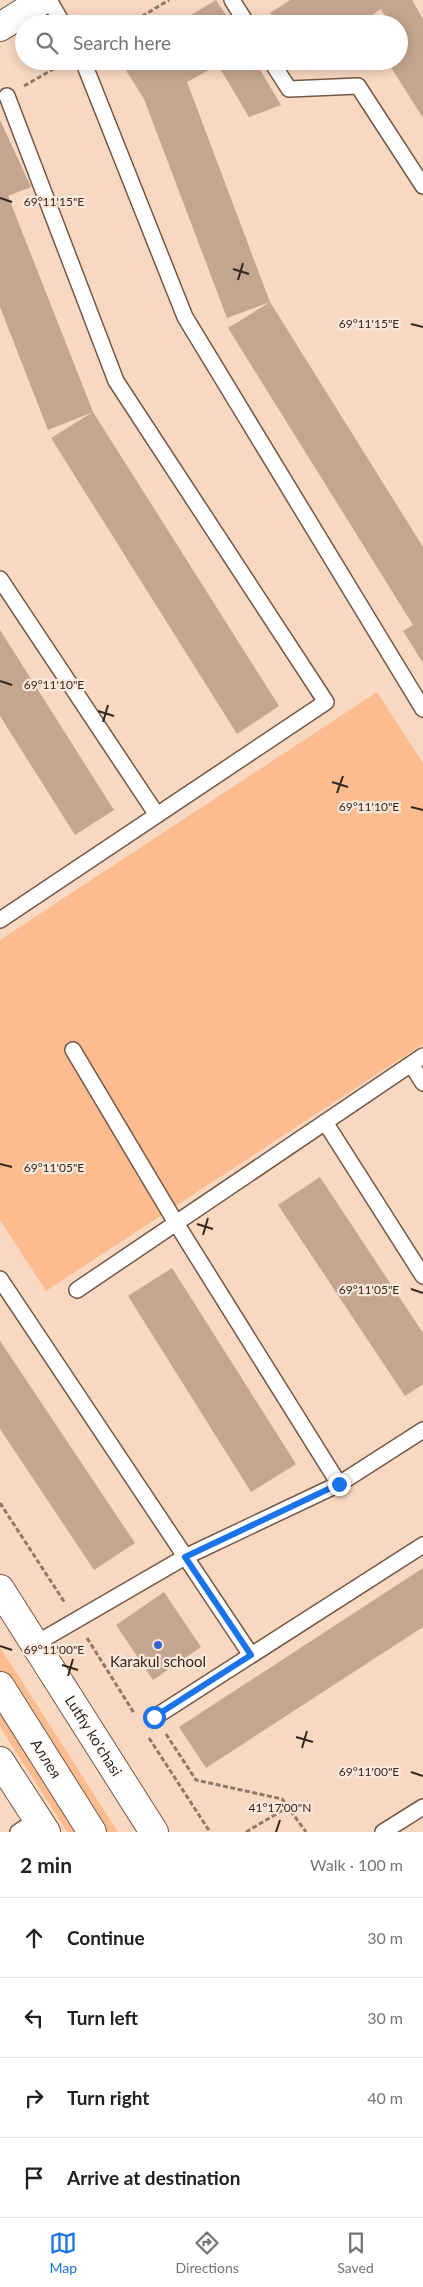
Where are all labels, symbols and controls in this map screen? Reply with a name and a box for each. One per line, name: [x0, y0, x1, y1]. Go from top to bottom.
search box: [15, 15, 408, 70]
icon: search: [33, 29, 61, 57]
text: Search here: [73, 31, 171, 54]
text: 69°11'15"E: [24, 194, 84, 209]
text: 69°11'15"E: [339, 316, 399, 331]
text: 69°11'10"E: [24, 677, 84, 692]
text: 69°11'10"E: [339, 799, 399, 814]
text: 69°11'05"E: [24, 1160, 84, 1175]
text: 69°11'05"E: [339, 1282, 399, 1297]
route end: [328, 1473, 351, 1496]
marker: Karakul school: [152, 1639, 164, 1651]
text: 69°11'00"E: [24, 1642, 84, 1657]
place label: Karakul school: [110, 1652, 206, 1670]
street label: Lutfiy ko'chasi: [62, 1692, 126, 1779]
route start: [143, 1706, 166, 1729]
street label: Аллея: [28, 1735, 66, 1781]
text: 69°11'00"E: [339, 1764, 399, 1779]
text: 41°17'00"N: [249, 1800, 311, 1815]
text: 2 min: [20, 1852, 72, 1877]
text: Walk · 100 m: [310, 1855, 403, 1874]
icon: ahead: [20, 1924, 48, 1952]
text: Continue: [67, 1926, 145, 1949]
text: 30 m: [367, 1928, 403, 1947]
icon: left: [20, 2004, 48, 2032]
text: Turn left: [67, 2006, 138, 2029]
text: 30 m: [367, 2008, 403, 2027]
icon: right: [20, 2084, 48, 2112]
text: Turn right: [67, 2086, 149, 2109]
text: 40 m: [367, 2088, 403, 2107]
icon: arrive: [20, 2164, 48, 2192]
text: Arrive at destination: [67, 2166, 240, 2189]
tab: Map: [49, 2229, 77, 2276]
tab: Directions: [176, 2229, 239, 2276]
tab: Saved: [337, 2229, 374, 2276]

